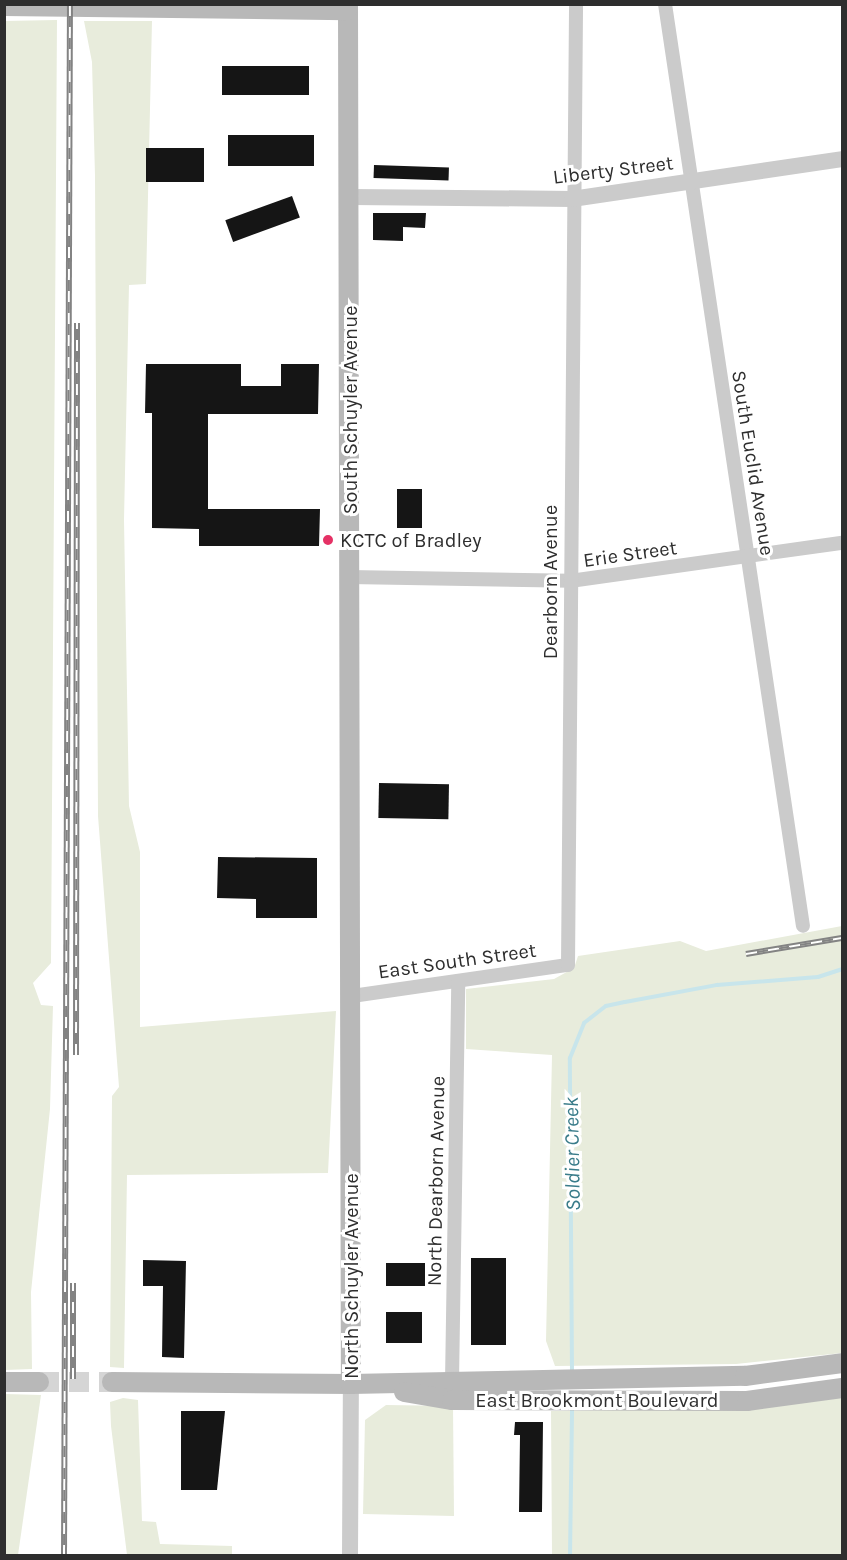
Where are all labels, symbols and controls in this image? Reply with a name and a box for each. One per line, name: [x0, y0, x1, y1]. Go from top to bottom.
street label: Liberty Street: [551, 151, 675, 189]
street label: South Schuyler Avenue: [338, 305, 362, 515]
street label: South Euclid Avenue: [727, 369, 779, 557]
street label: Dearborn Avenue: [538, 505, 562, 659]
place label: KCTC of Bradley: [340, 528, 482, 552]
marker: KCTC of Bradley: [321, 533, 335, 547]
street label: Erie Street: [582, 536, 678, 572]
street label: East South Street: [376, 938, 538, 984]
street label: North Dearborn Avenue: [422, 1076, 450, 1286]
water label: Soldier Creek: [558, 1097, 586, 1211]
street label: North Schuyler Avenue: [339, 1173, 363, 1379]
street label: East Brookmont Boulevard: [475, 1388, 719, 1412]

